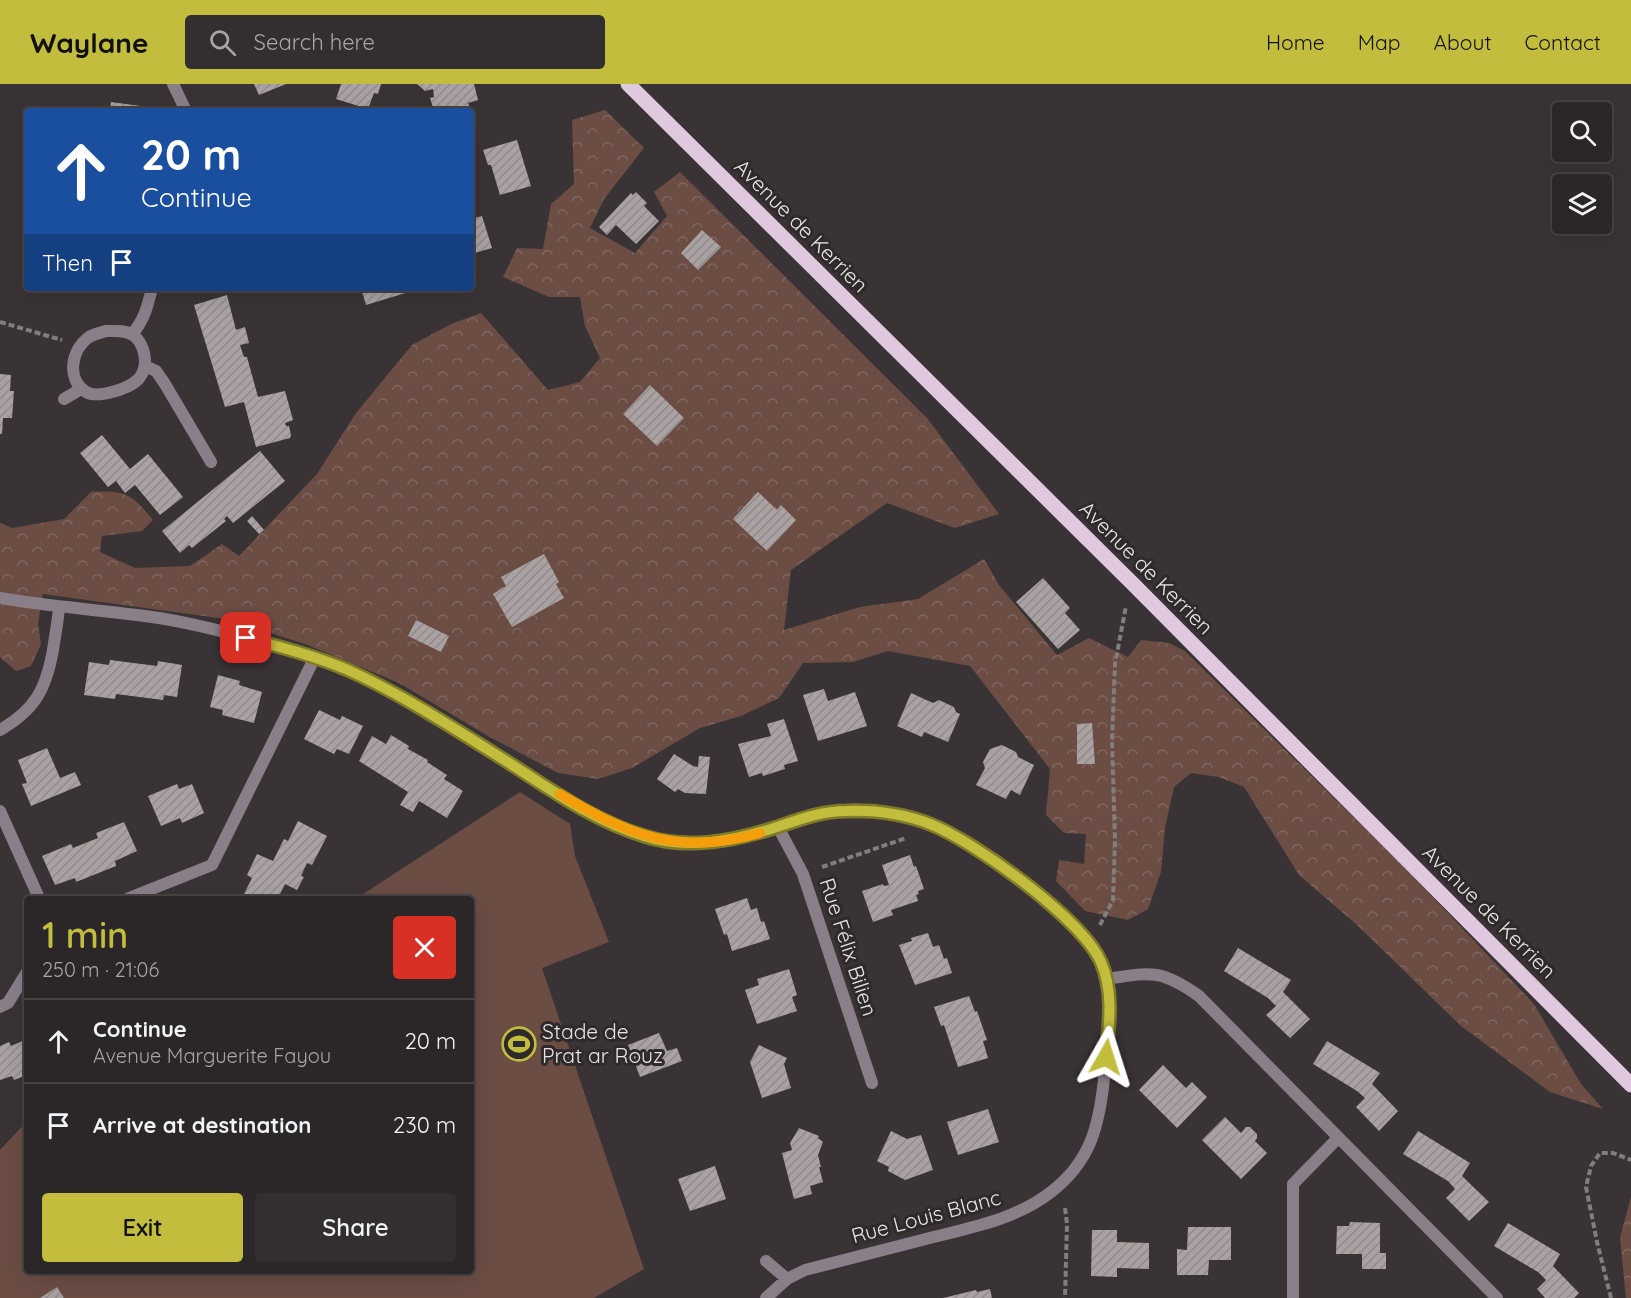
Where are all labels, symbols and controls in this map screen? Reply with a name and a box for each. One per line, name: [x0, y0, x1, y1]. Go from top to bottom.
search box: [185, 15, 605, 69]
text: Waylane: [30, 25, 149, 60]
icon: search: [206, 26, 239, 59]
text: Search here: [254, 28, 375, 56]
text: Home: [1266, 29, 1325, 55]
text: Map: [1358, 29, 1401, 55]
text: About: [1434, 29, 1492, 55]
text: Contact: [1525, 29, 1601, 55]
map controls: [1552, 102, 1612, 234]
button: search: [1552, 102, 1612, 162]
text: 20 m: [141, 128, 241, 181]
icon: ahead: [42, 132, 120, 210]
street label: Avenue de Kerrien: [730, 153, 874, 297]
button: layers: [1552, 174, 1612, 234]
text: Continue: [141, 180, 252, 214]
icon: arrive: [105, 246, 138, 279]
text: Then: [42, 249, 93, 277]
street label: Avenue de Kerrien: [1075, 495, 1219, 639]
pin: [220, 612, 271, 663]
icon: arrive: [229, 621, 262, 654]
street label: Avenue de Kerrien: [1418, 839, 1562, 983]
street label: Rue Félix Bilien: [814, 874, 883, 1019]
text: 1 min: [42, 912, 128, 957]
button: close: [393, 916, 456, 979]
text: 250 m · 21:06: [42, 957, 159, 982]
text: Continue: [93, 1015, 187, 1043]
place label: Stade de Prat ar Rouz: [542, 1018, 663, 1068]
icon: ahead: [42, 1025, 75, 1058]
position arrow: [1074, 1025, 1138, 1089]
sports icon: Stade de Prat ar Rouz: [501, 1026, 537, 1062]
text: 20 m: [405, 1027, 456, 1055]
text: Avenue Marguerite Fayou: [93, 1043, 331, 1068]
icon: arrive: [42, 1109, 75, 1142]
text: Arrive at destination: [93, 1111, 311, 1139]
text: 230 m: [393, 1111, 456, 1139]
street label: Rue Louis Blanc: [848, 1184, 1003, 1248]
button: Exit: [42, 1193, 243, 1262]
button: Share: [255, 1193, 456, 1262]

